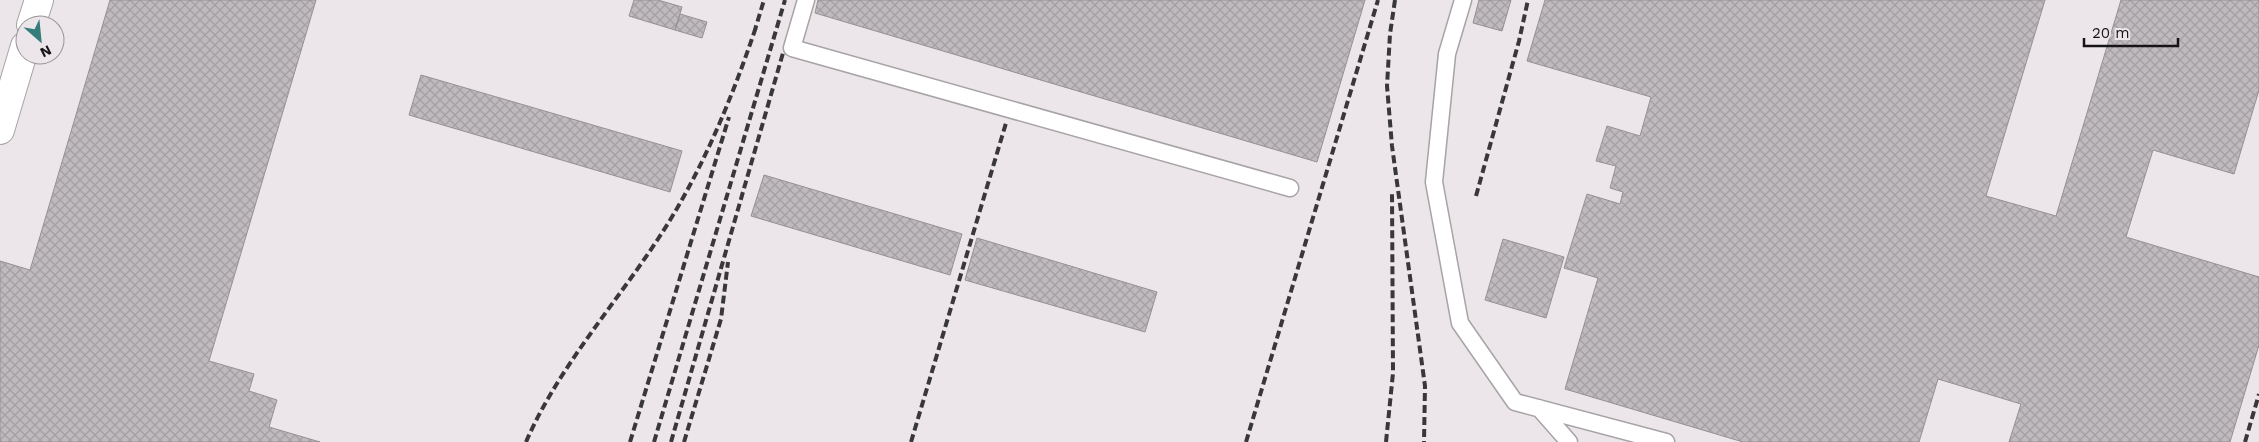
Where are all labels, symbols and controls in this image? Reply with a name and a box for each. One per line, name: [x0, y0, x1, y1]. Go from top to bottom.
north arrow: [15, 15, 65, 65]
scale bar: [2084, 15, 2178, 47]
text: 20 m: [2092, 24, 2130, 42]
text: N: [38, 42, 54, 61]

